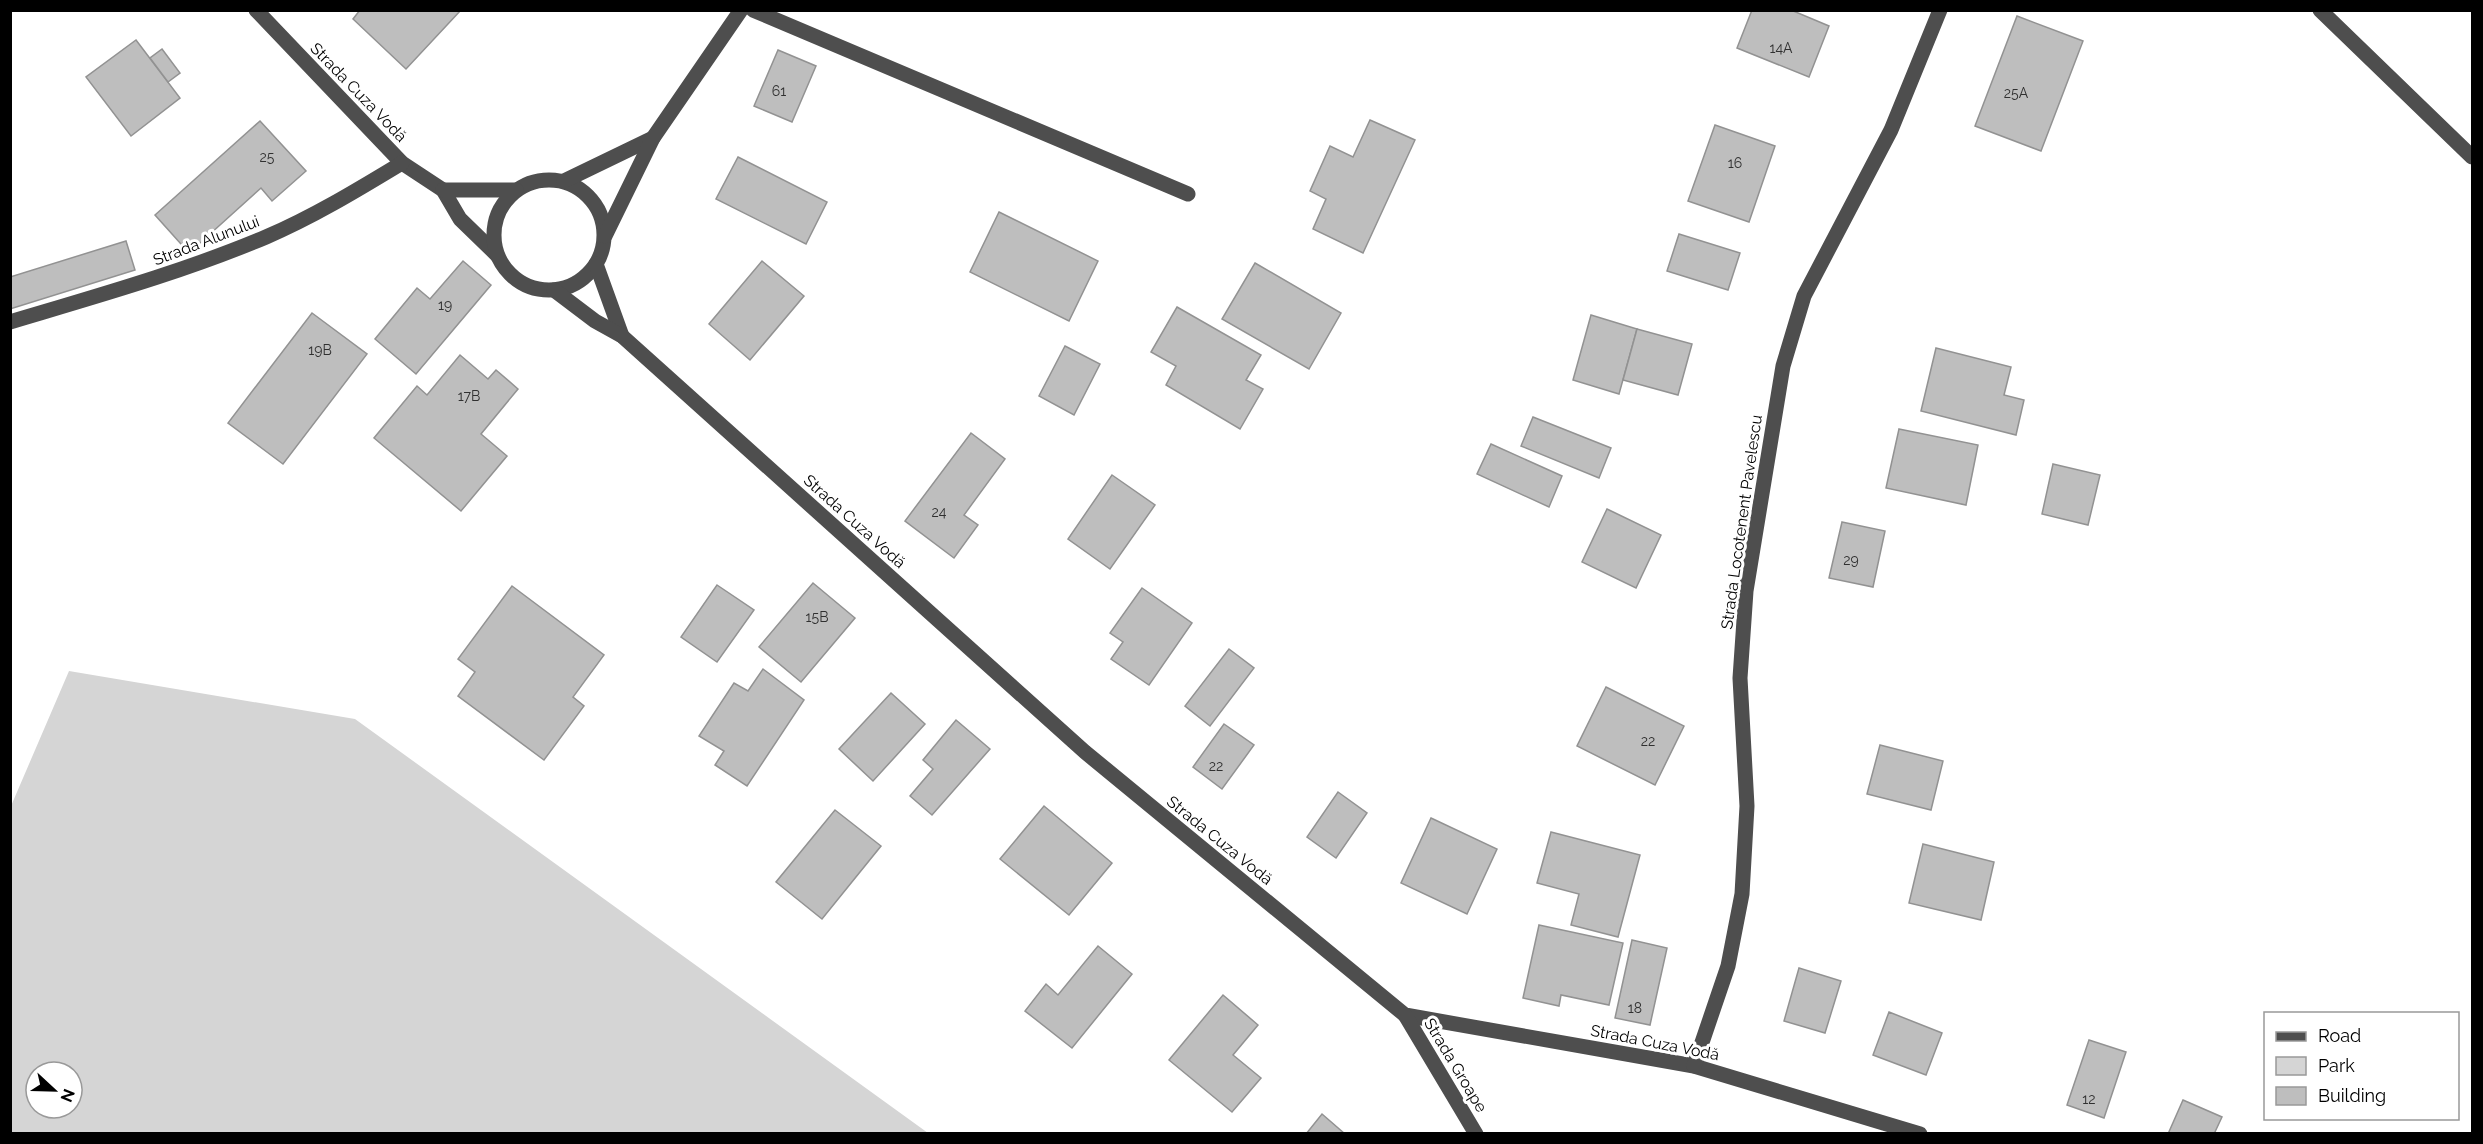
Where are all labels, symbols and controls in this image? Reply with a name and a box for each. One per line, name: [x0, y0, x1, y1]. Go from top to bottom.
street label: Strada Cuza Vodă: [306, 39, 411, 146]
house number: 14A: [1769, 40, 1793, 56]
house number: 61: [772, 83, 786, 99]
house number: 25A: [2004, 85, 2029, 101]
house number: 25: [260, 149, 275, 165]
house number: 16: [1728, 155, 1742, 171]
street label: Strada Alunului: [150, 211, 262, 269]
house number: 19: [438, 297, 452, 313]
house number: 19B: [308, 342, 332, 358]
house number: 17B: [458, 388, 480, 404]
street label: Strada Locotenent Pavelescu: [1717, 414, 1766, 631]
street label: Strada Cuza Vodă: [800, 471, 910, 572]
house number: 24: [932, 504, 947, 520]
house number: 29: [1843, 552, 1859, 568]
house number: 15B: [806, 609, 828, 625]
house number: 22: [1641, 733, 1655, 749]
house number: 22: [1209, 758, 1223, 774]
street label: Strada Cuza Vodă: [1163, 792, 1276, 889]
house number: 18: [1628, 1000, 1642, 1016]
legend: [2264, 1012, 2459, 1120]
street label: Strada Groape: [1420, 1015, 1491, 1116]
street label: Strada Cuza Vodă: [1589, 1021, 1721, 1064]
text: Road: [2318, 1025, 2361, 1046]
text: Park: [2318, 1055, 2355, 1076]
north arrow: [24, 1060, 84, 1120]
text: Building: [2318, 1085, 2386, 1106]
text: N: [56, 1086, 79, 1105]
house number: 12: [2082, 1091, 2096, 1107]

